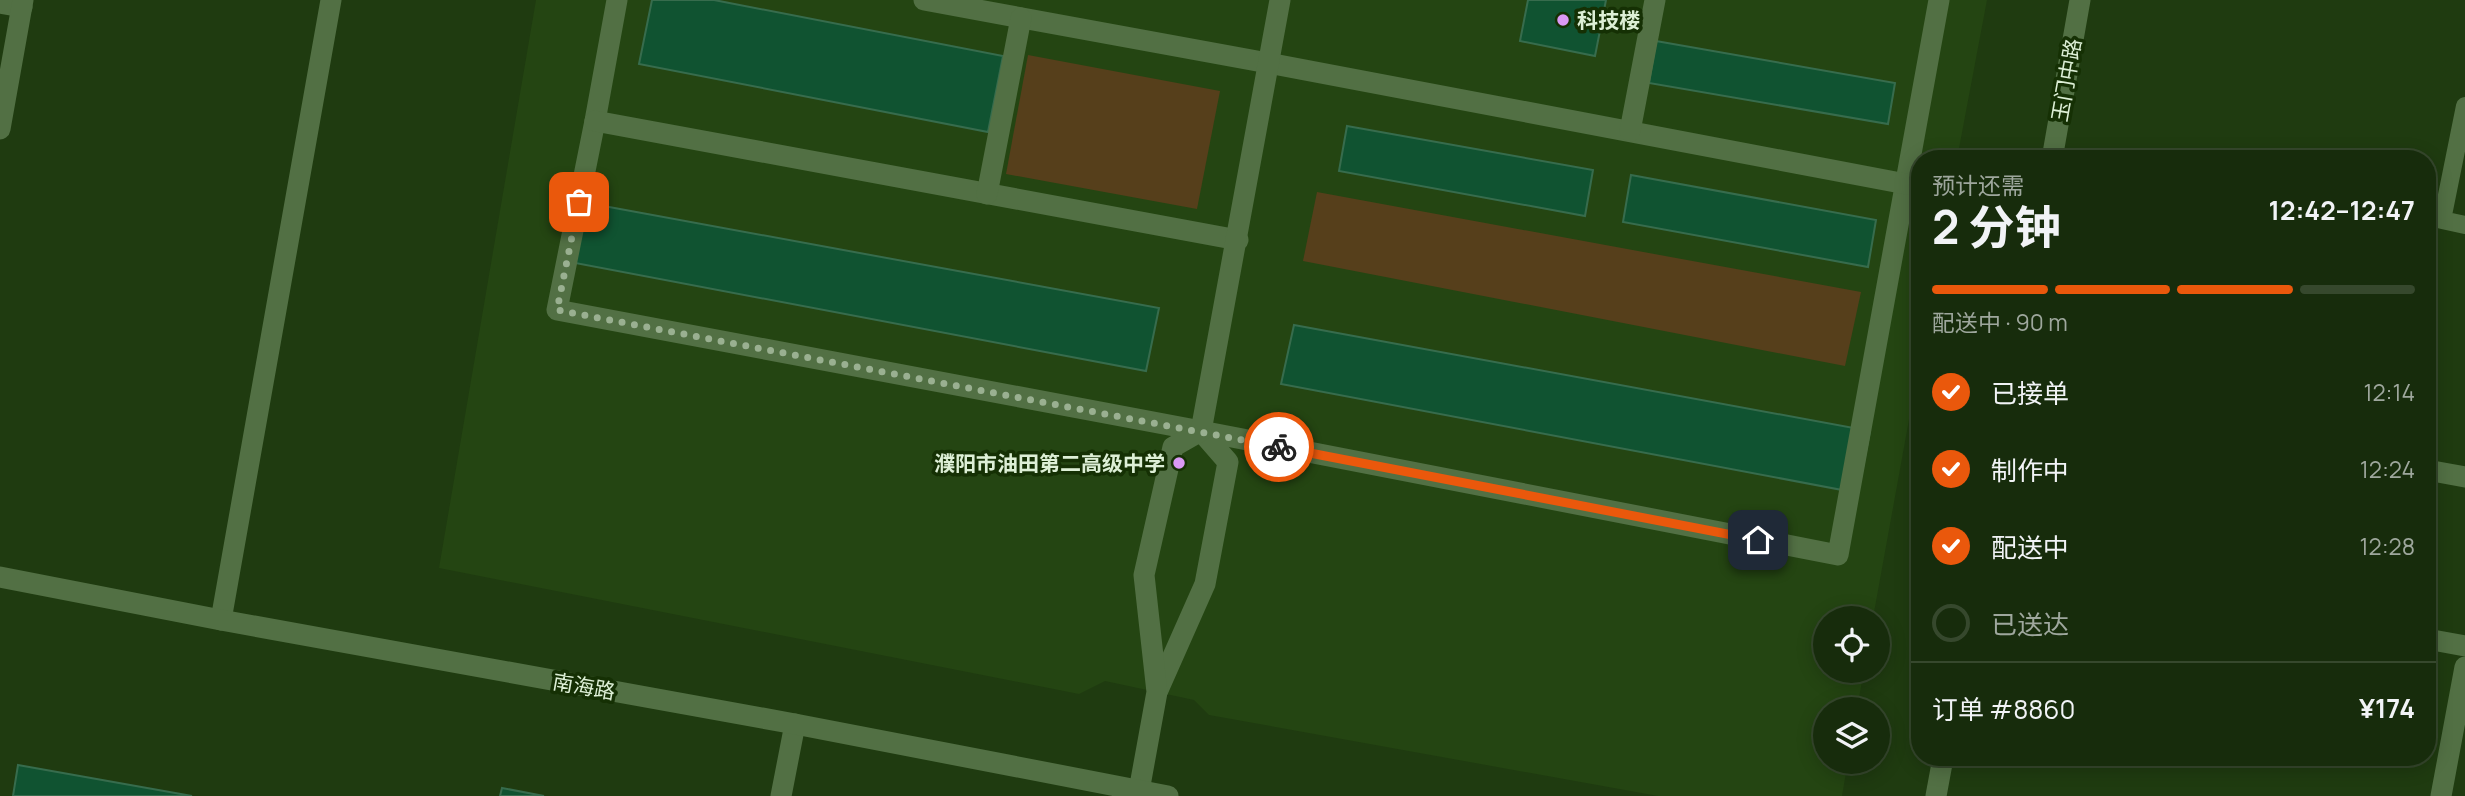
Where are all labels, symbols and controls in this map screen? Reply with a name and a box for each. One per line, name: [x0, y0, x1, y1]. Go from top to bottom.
place label: 科技楼: [1577, 6, 1640, 34]
marker: 科技楼: [1555, 12, 1571, 28]
street label: 玉门中路: [2045, 36, 2087, 124]
text: 预计还需: [1932, 169, 2024, 201]
pin: [549, 172, 609, 232]
icon: bag: [560, 183, 598, 221]
text: 12:42–12:47: [2269, 192, 2415, 228]
text: 2 分钟: [1932, 195, 2061, 258]
text: 配送中 · 90 m: [1932, 306, 2068, 338]
icon: check: [1932, 373, 1970, 411]
text: 已接单: [1991, 375, 2069, 411]
text: 12:14: [2364, 376, 2415, 408]
courier: [1244, 412, 1314, 482]
icon: bike: [1260, 428, 1298, 466]
place label: 濮阳市油田第二高级中学: [934, 449, 1165, 477]
icon: check: [1932, 450, 1970, 488]
text: 制作中: [1991, 452, 2069, 488]
text: 12:24: [2360, 453, 2415, 485]
marker: 濮阳市油田第二高级中学: [1171, 455, 1187, 471]
pin: [1728, 510, 1788, 570]
icon: home: [1739, 521, 1777, 559]
icon: check: [1932, 527, 1970, 565]
text: 配送中: [1991, 529, 2069, 565]
text: 12:28: [2360, 530, 2415, 562]
map controls: [1813, 606, 1890, 774]
button: locate: [1813, 606, 1890, 683]
text: 已送达: [1991, 606, 2069, 642]
street label: 南海路: [551, 667, 617, 705]
text: ¥174: [2359, 690, 2415, 726]
text: 订单 #8860: [1932, 691, 2075, 727]
button: layers: [1813, 697, 1890, 774]

